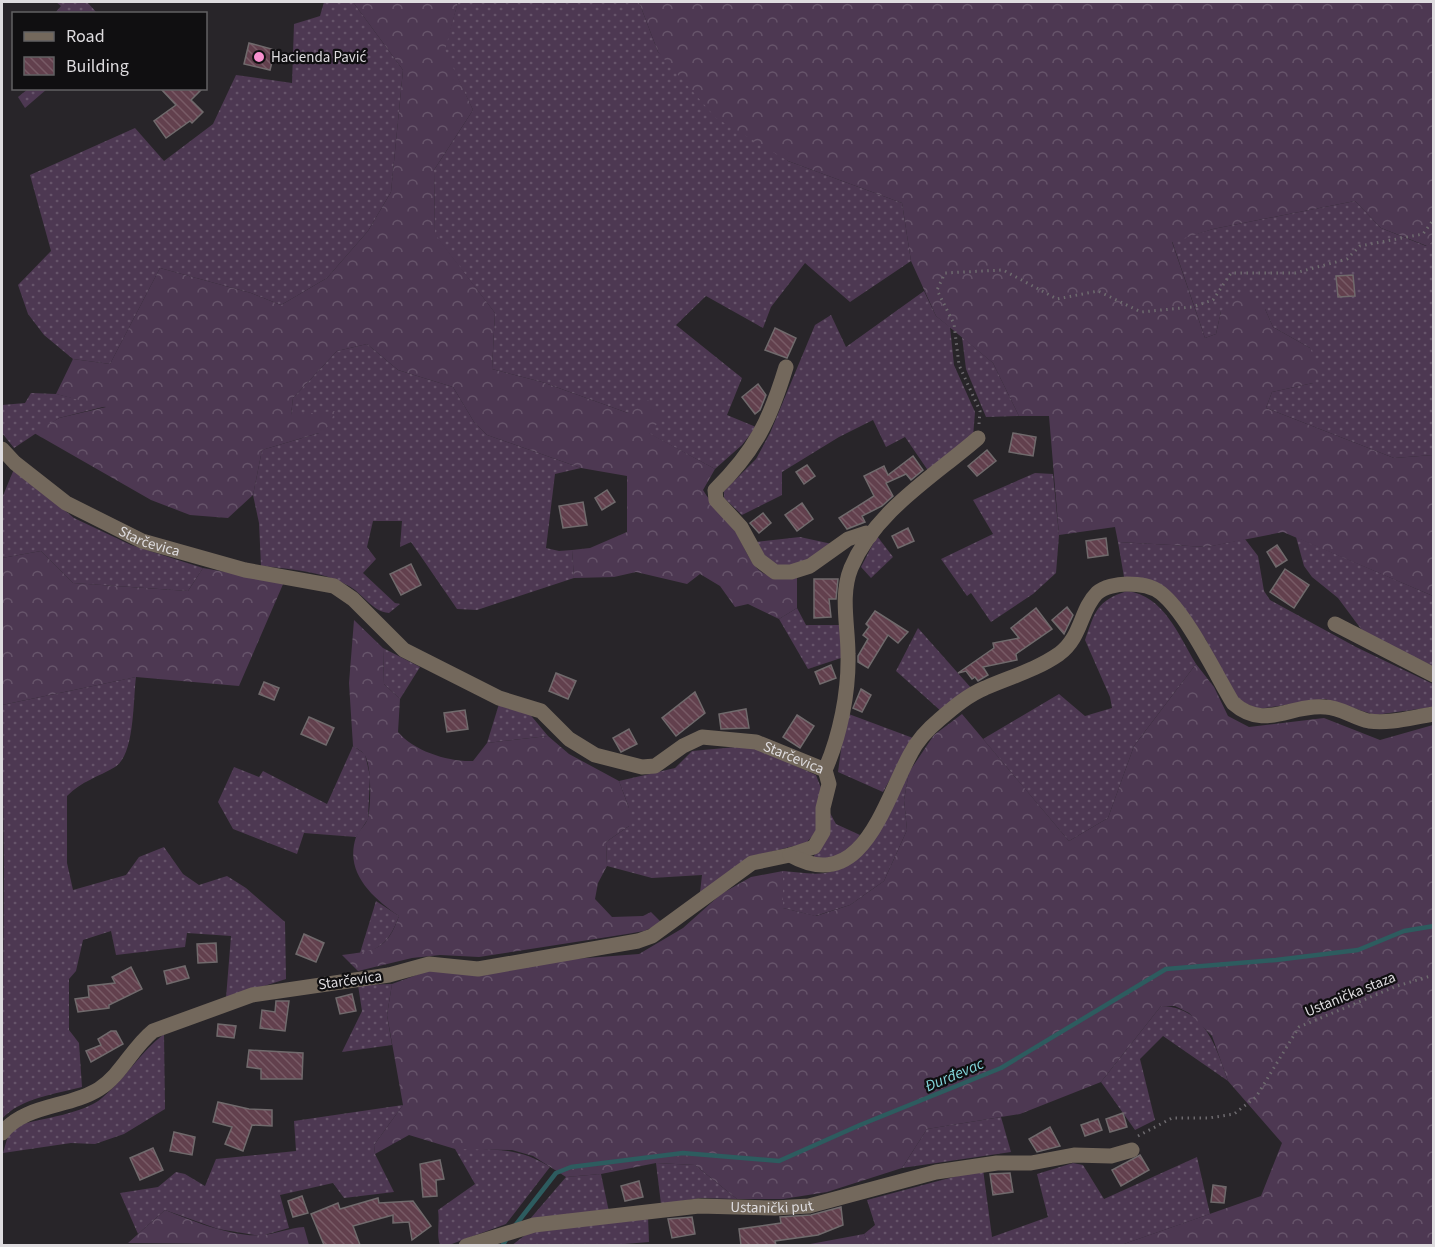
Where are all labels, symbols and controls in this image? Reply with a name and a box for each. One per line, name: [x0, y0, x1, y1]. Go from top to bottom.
legend: [12, 12, 207, 90]
text: Road: [66, 24, 105, 49]
place label: Hacienda Pavić: [271, 47, 367, 68]
marker: Hacienda Pavić: [252, 50, 266, 64]
text: Building: [66, 54, 129, 79]
street label: Starčevica: [115, 521, 182, 562]
street label: Starčevica: [760, 736, 827, 780]
street label: Starčevica: [317, 966, 383, 995]
street label: Ustanička staza: [1302, 967, 1399, 1022]
water label: Đurđevac: [921, 1053, 987, 1097]
street label: Ustanički put: [730, 1195, 816, 1219]

